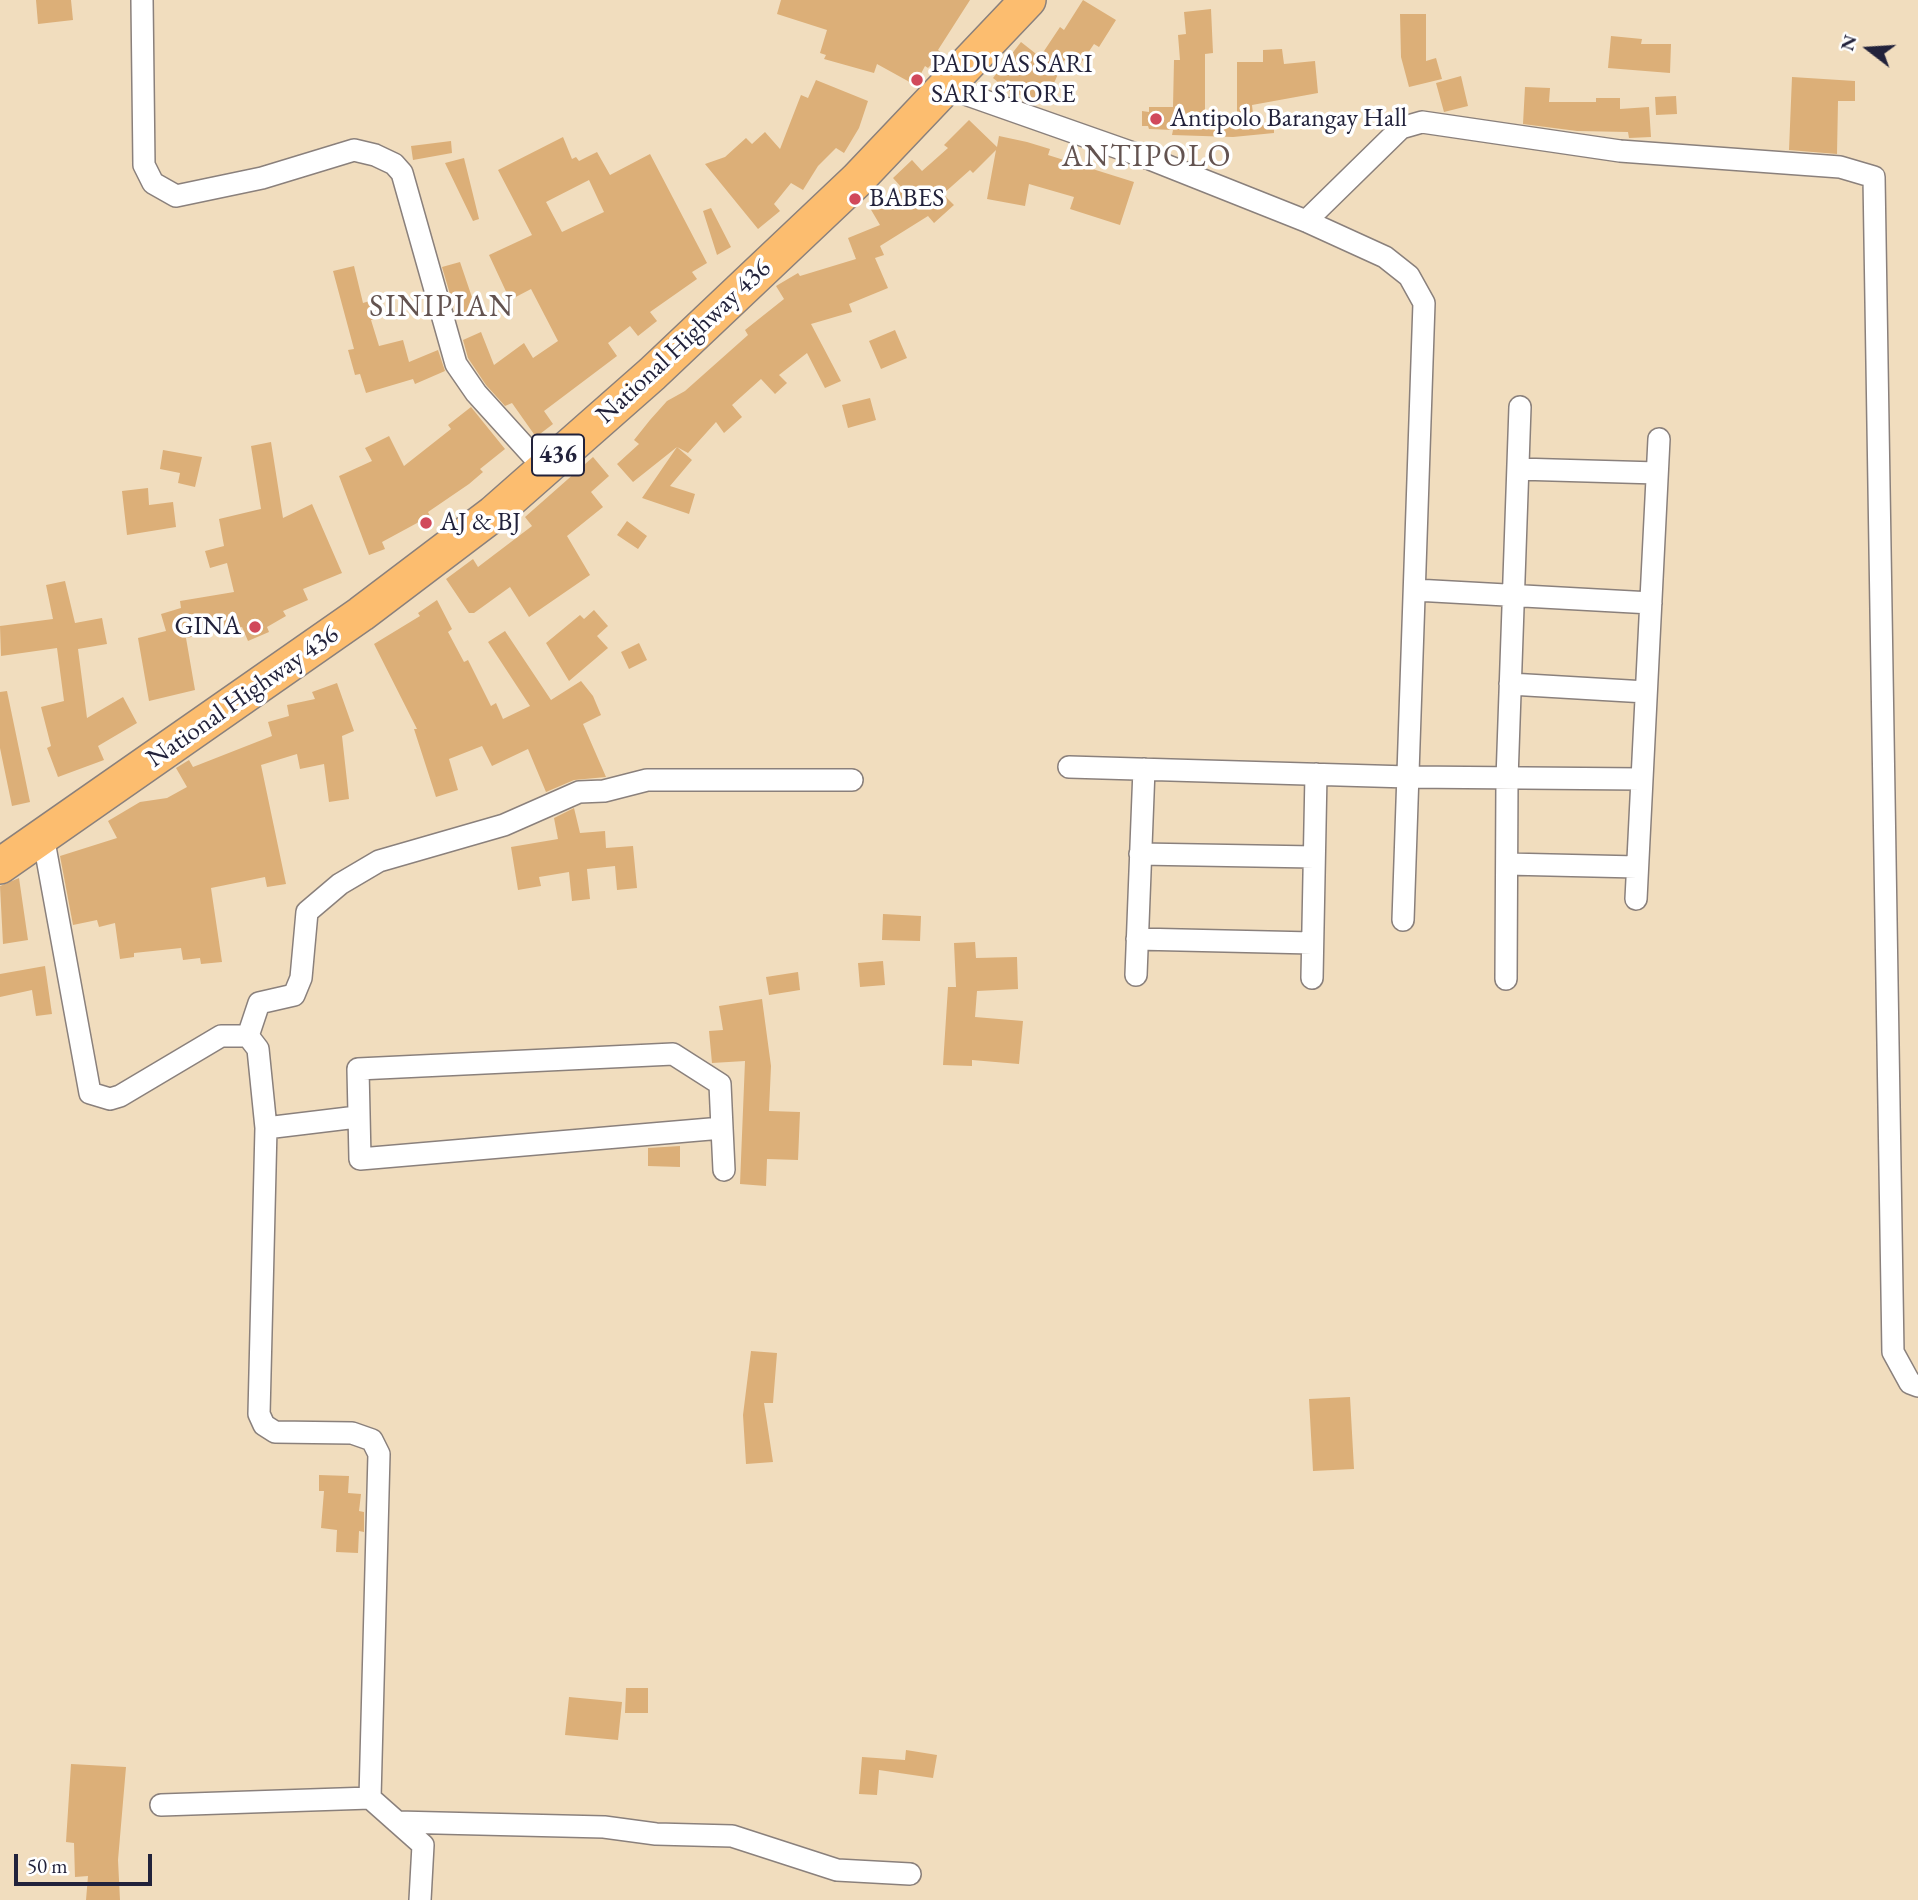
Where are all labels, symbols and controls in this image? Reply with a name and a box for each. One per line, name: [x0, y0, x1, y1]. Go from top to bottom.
north arrow: [1834, 14, 1904, 84]
text: N: [1834, 32, 1863, 54]
place label: PADUAS SARI SARI STORE: [931, 49, 1093, 110]
marker: PADUAS SARI SARI STORE: [909, 72, 925, 88]
place label: Antipolo Barangay Hall: [1170, 103, 1407, 135]
marker: Antipolo Barangay Hall: [1148, 111, 1164, 127]
district label: ANTIPOLO: [1063, 140, 1231, 176]
place label: BABES: [869, 183, 944, 215]
marker: BABES: [847, 191, 863, 207]
street label: National Highway 436: [590, 253, 778, 431]
district label: SINIPIAN: [370, 290, 514, 326]
road number: 436: [532, 434, 584, 476]
place label: AJ & BJ: [440, 507, 521, 539]
marker: AJ & BJ: [418, 515, 434, 531]
place label: GINA: [175, 611, 241, 643]
street label: National Highway 436: [141, 619, 345, 775]
marker: GINA: [247, 619, 263, 635]
scale bar: [18, 1840, 156, 1884]
text: 50 m: [27, 1852, 68, 1879]

